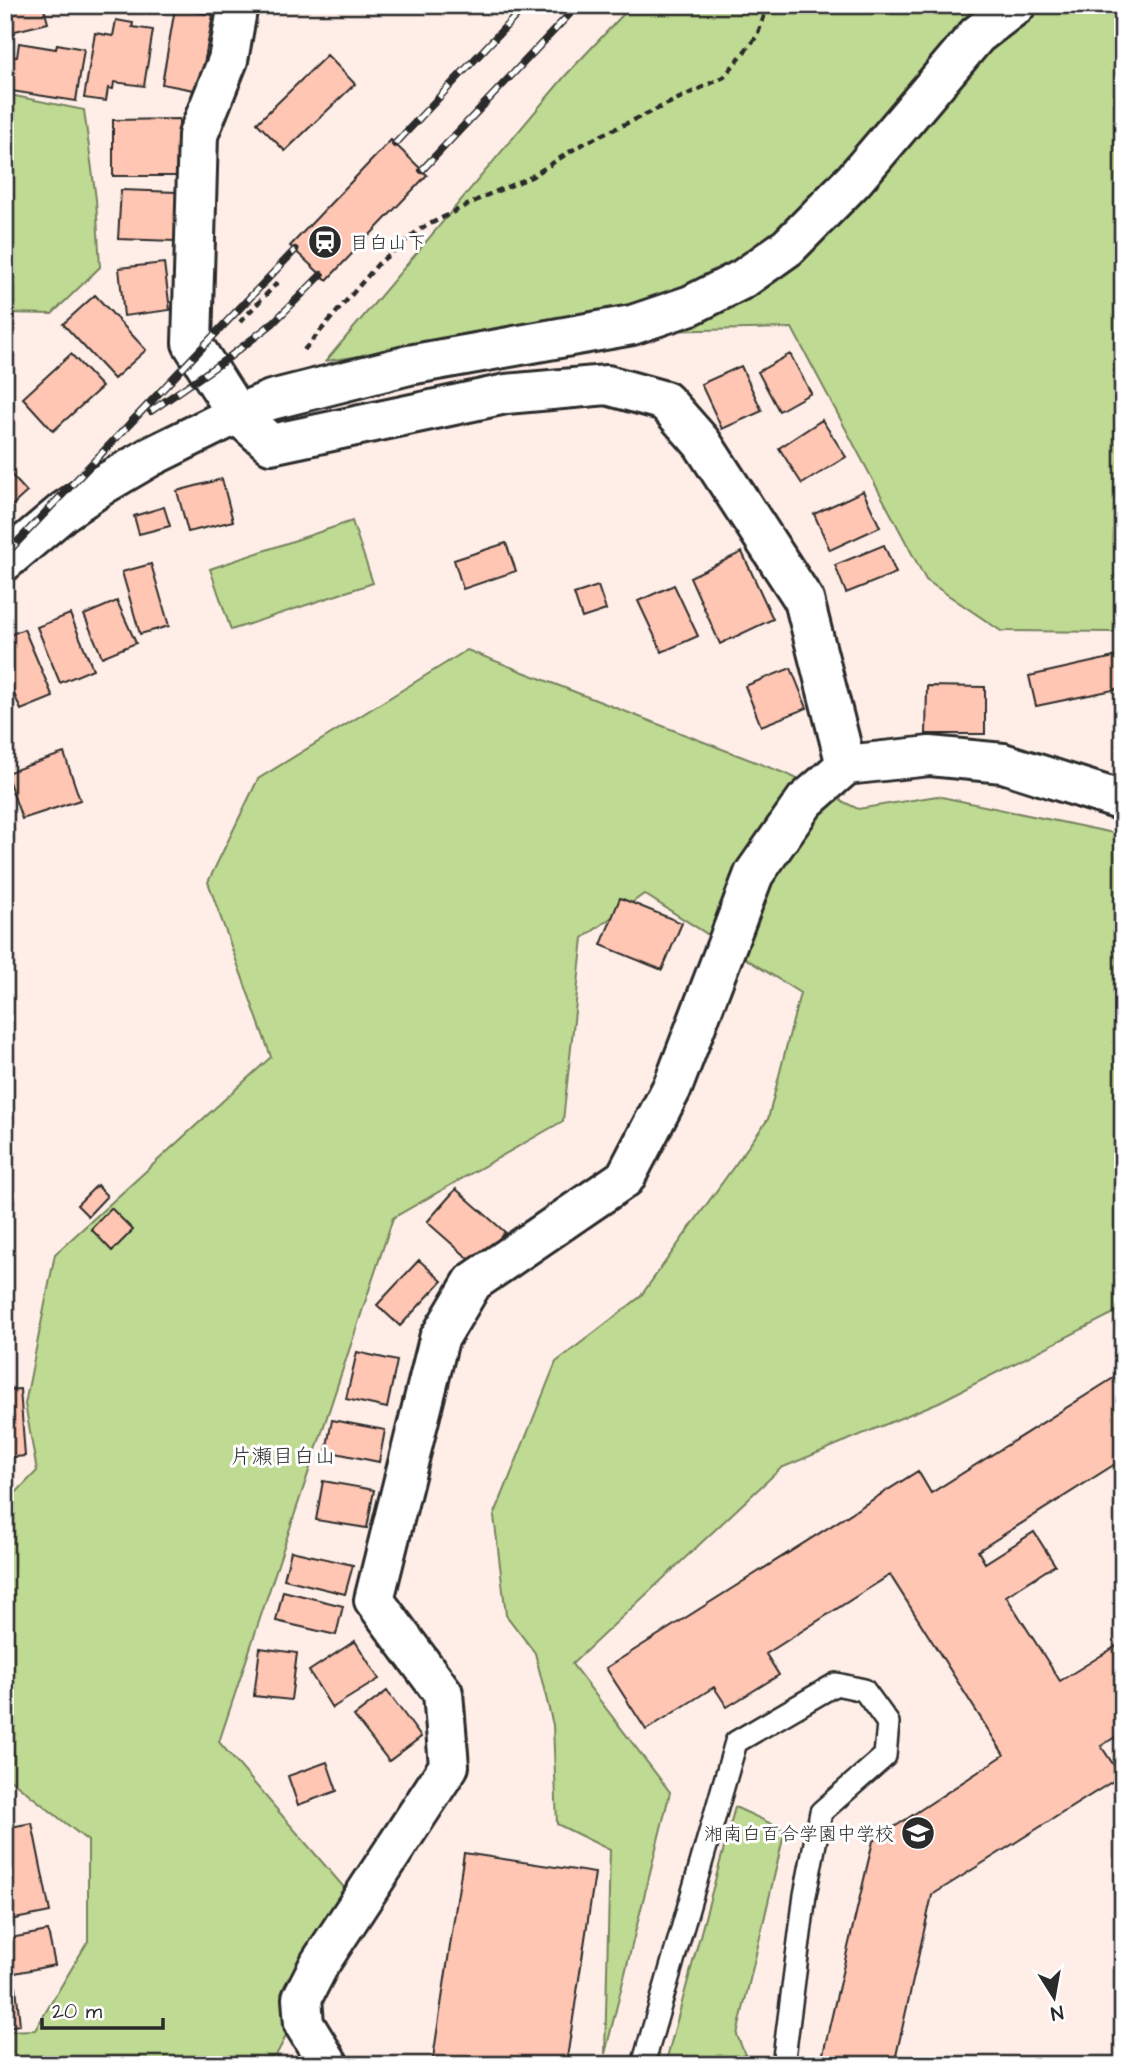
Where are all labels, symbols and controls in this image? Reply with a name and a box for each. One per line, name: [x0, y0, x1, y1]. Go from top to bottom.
station icon: 目白山下: [306, 223, 344, 261]
place label: 目白山下: [350, 230, 426, 257]
district label: 片瀬目白山: [231, 1442, 336, 1471]
school or university icon: 湘南白百合学園中学校: [899, 1814, 937, 1852]
place label: 湘南白百合学園中学校: [704, 1821, 894, 1848]
north arrow: [1020, 1962, 1090, 2032]
scale bar: [42, 1986, 163, 2030]
text: 20 m: [52, 1997, 103, 2026]
text: N: [1048, 1998, 1065, 2027]

